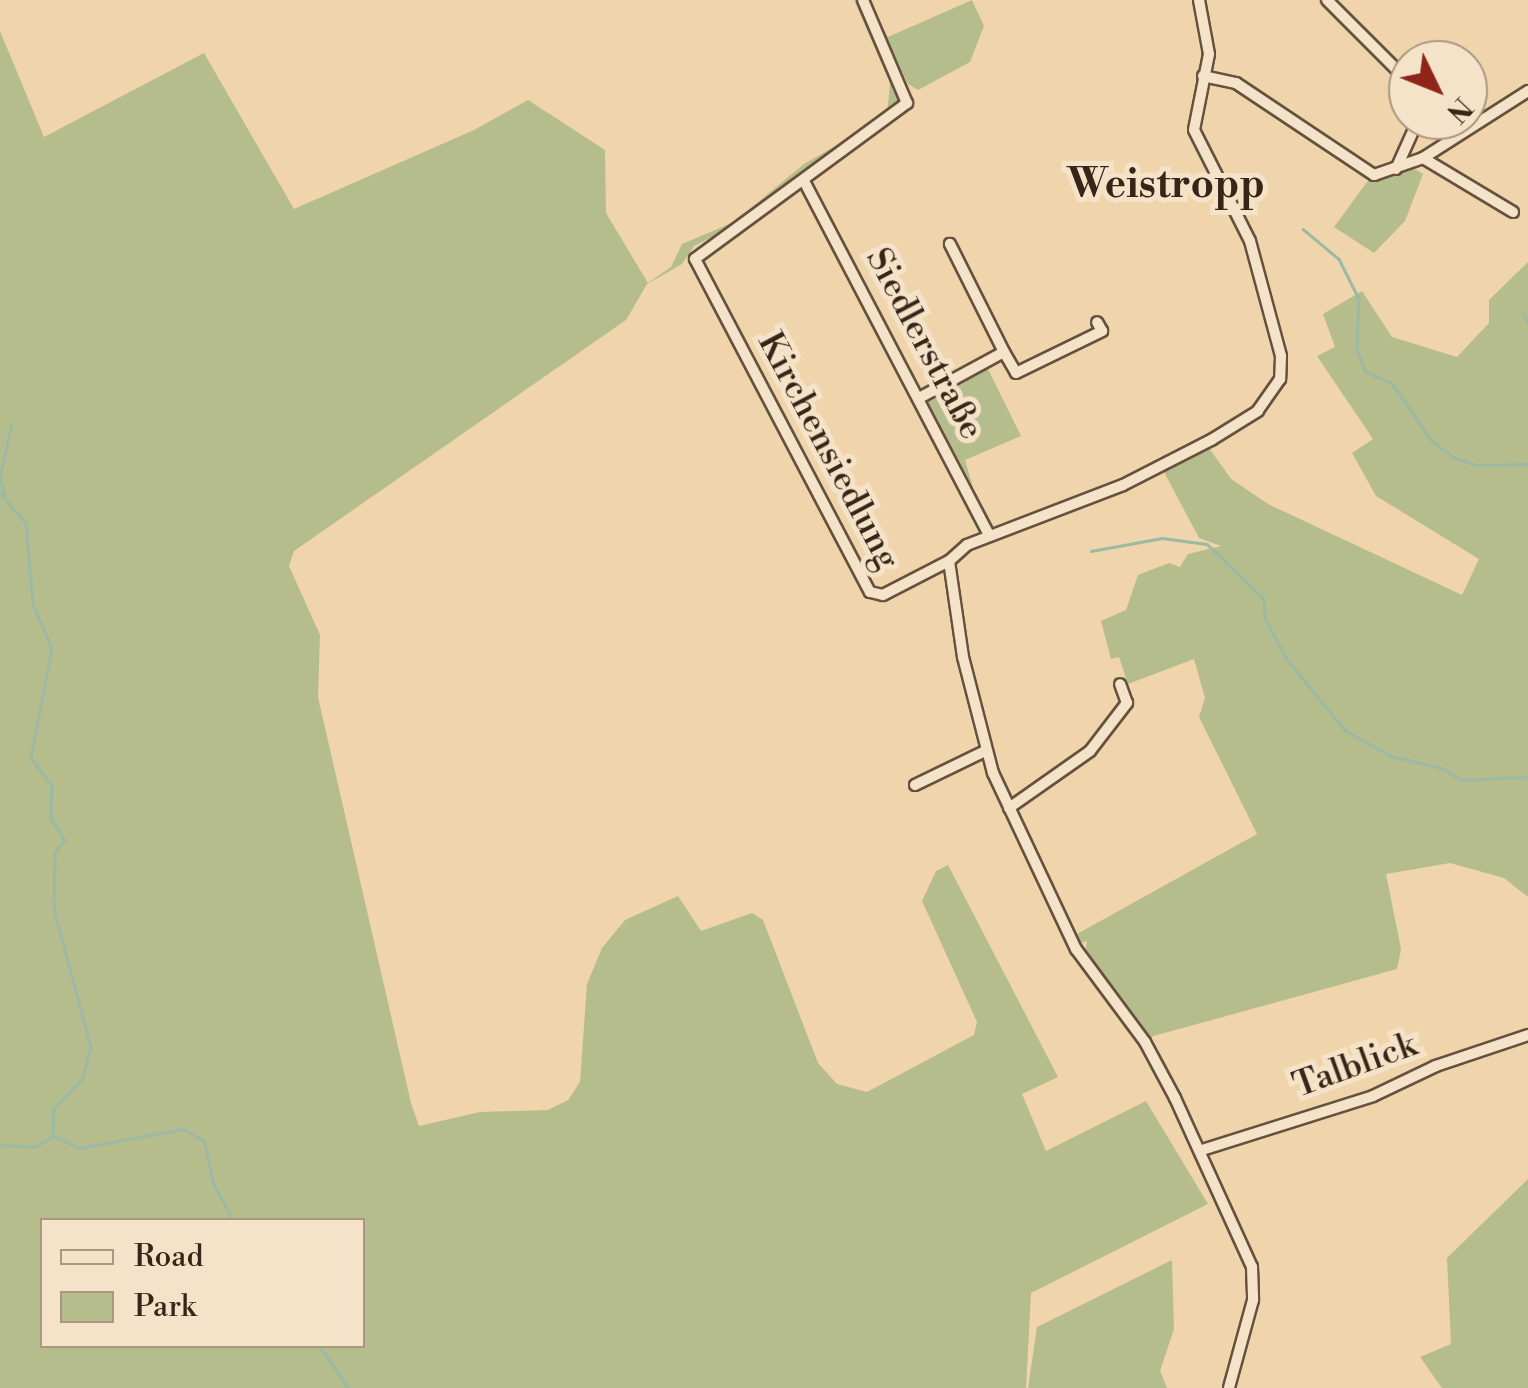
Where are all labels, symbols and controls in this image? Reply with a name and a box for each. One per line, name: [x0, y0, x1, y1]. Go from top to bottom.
north arrow: [1388, 40, 1488, 140]
text: N: [1438, 89, 1479, 129]
district label: Weistropp: [1067, 161, 1265, 209]
street label: Siedlerstraße: [856, 241, 992, 447]
street label: Kirchensiedlung: [748, 325, 908, 577]
street label: Talblick: [1287, 1024, 1423, 1108]
legend: [40, 1218, 365, 1348]
text: Road: [134, 1238, 204, 1276]
text: Park: [134, 1288, 196, 1326]

